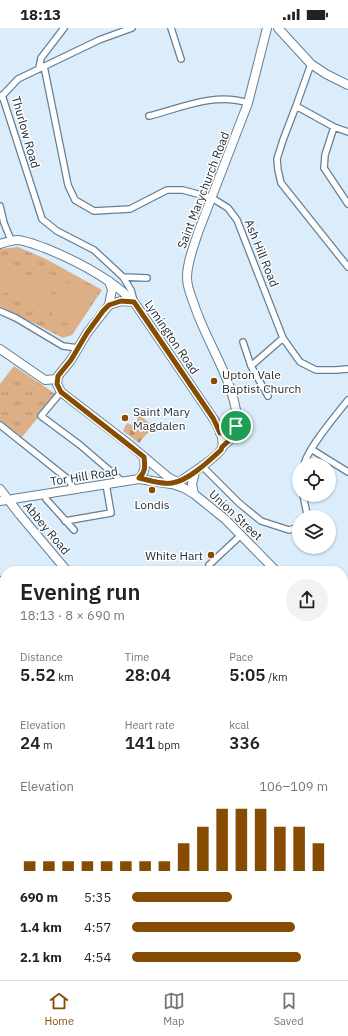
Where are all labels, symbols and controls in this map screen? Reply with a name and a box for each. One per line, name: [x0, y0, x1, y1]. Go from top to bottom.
text: 18:13: [20, 5, 61, 24]
street label: Thurlow Road: [9, 94, 43, 170]
street label: Saint Marychurch Road: [174, 129, 232, 251]
street label: Ash Hill Road: [242, 217, 282, 289]
street label: Lymington Road: [142, 297, 202, 377]
place label: Upton Vale Baptist Church: [222, 367, 301, 396]
marker: Upton Vale Baptist Church: [209, 376, 219, 386]
place label: Saint Mary Magdalen: [133, 404, 190, 433]
pin: [219, 409, 253, 443]
marker: Saint Mary Magdalen: [120, 413, 130, 423]
icon: arrive: [225, 415, 247, 437]
map controls: [292, 458, 336, 554]
button: locate: [292, 458, 336, 502]
street label: Tor Hill Road: [49, 463, 119, 489]
marker: Londis: [147, 485, 157, 495]
street label: Union Street: [206, 487, 266, 543]
place label: Londis: [134, 497, 170, 512]
street label: Abbey Road: [21, 498, 73, 558]
button: layers: [292, 510, 336, 554]
place label: White Hart: [145, 548, 203, 563]
marker: White Hart: [206, 550, 216, 560]
text: Evening run: [20, 577, 140, 606]
button: share: [286, 579, 328, 621]
text: 18:13 · 8 × 690 m: [20, 607, 125, 624]
text: Distance: [20, 650, 63, 664]
text: Time: [125, 650, 149, 664]
text: Pace: [229, 650, 253, 664]
text: 5.52: [20, 664, 56, 686]
text: 28:04: [125, 664, 171, 686]
text: 5:05: [229, 664, 265, 686]
text: km: [56, 670, 74, 684]
text: /km: [265, 670, 288, 684]
text: Elevation: [20, 718, 66, 732]
text: Heart rate: [125, 718, 175, 732]
text: kcal: [229, 718, 249, 732]
text: 24: [20, 732, 40, 754]
text: 141: [125, 732, 155, 754]
text: 336: [229, 732, 260, 754]
text: m: [40, 738, 53, 752]
text: bpm: [155, 738, 180, 752]
text: Elevation: [20, 778, 74, 795]
text: 106–109 m: [259, 778, 328, 795]
text: 690 m: [20, 889, 58, 906]
text: 5:35: [84, 889, 111, 906]
text: 1.4 km: [20, 919, 62, 936]
text: 4:57: [84, 919, 111, 936]
text: 2.1 km: [20, 949, 62, 966]
text: 4:54: [84, 949, 111, 966]
tab: Home: [44, 990, 74, 1028]
tab: Map: [163, 990, 185, 1028]
tab: Saved: [274, 990, 304, 1028]

